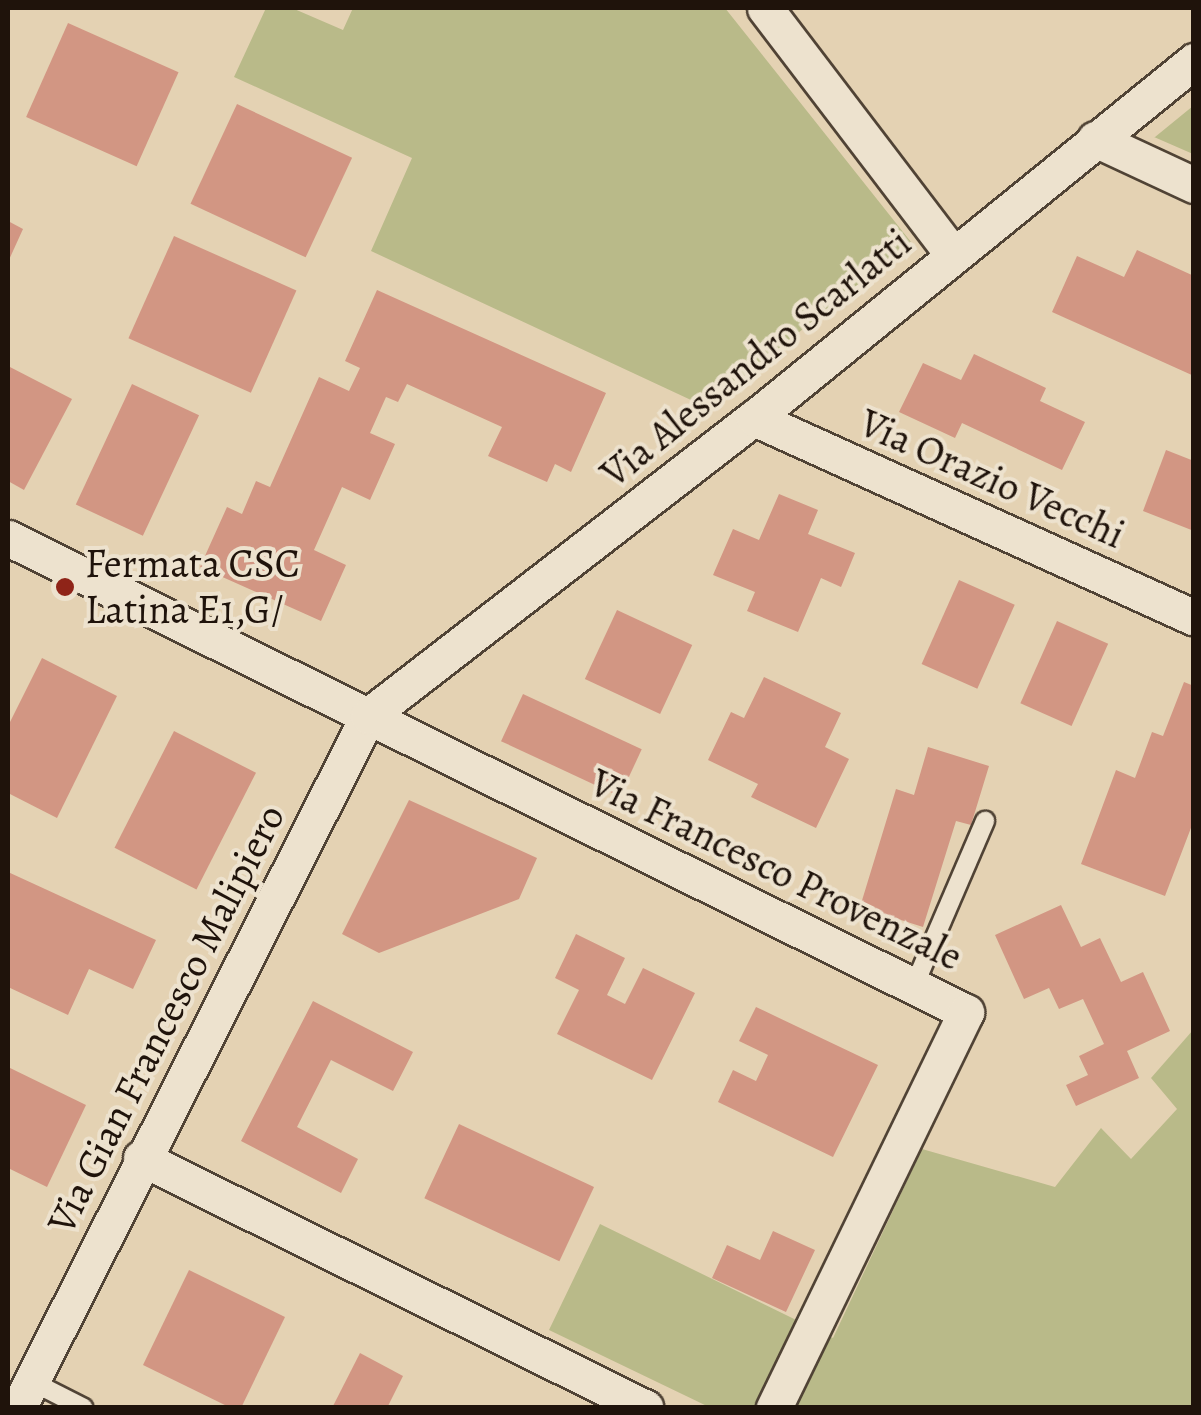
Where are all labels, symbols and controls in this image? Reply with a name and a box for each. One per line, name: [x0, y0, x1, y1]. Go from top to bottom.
street label: Via Alessandro Scarlatti: [591, 218, 921, 498]
street label: Via Orazio Vecchi: [852, 399, 1132, 559]
place label: Fermata CSC Latina E1,G/: [85, 540, 300, 634]
marker: Fermata CSC Latina E1,G/: [54, 576, 76, 598]
street label: Via Francesco Provenzale: [582, 759, 970, 981]
street label: Via Gian Francesco Malipiero: [37, 797, 295, 1241]

